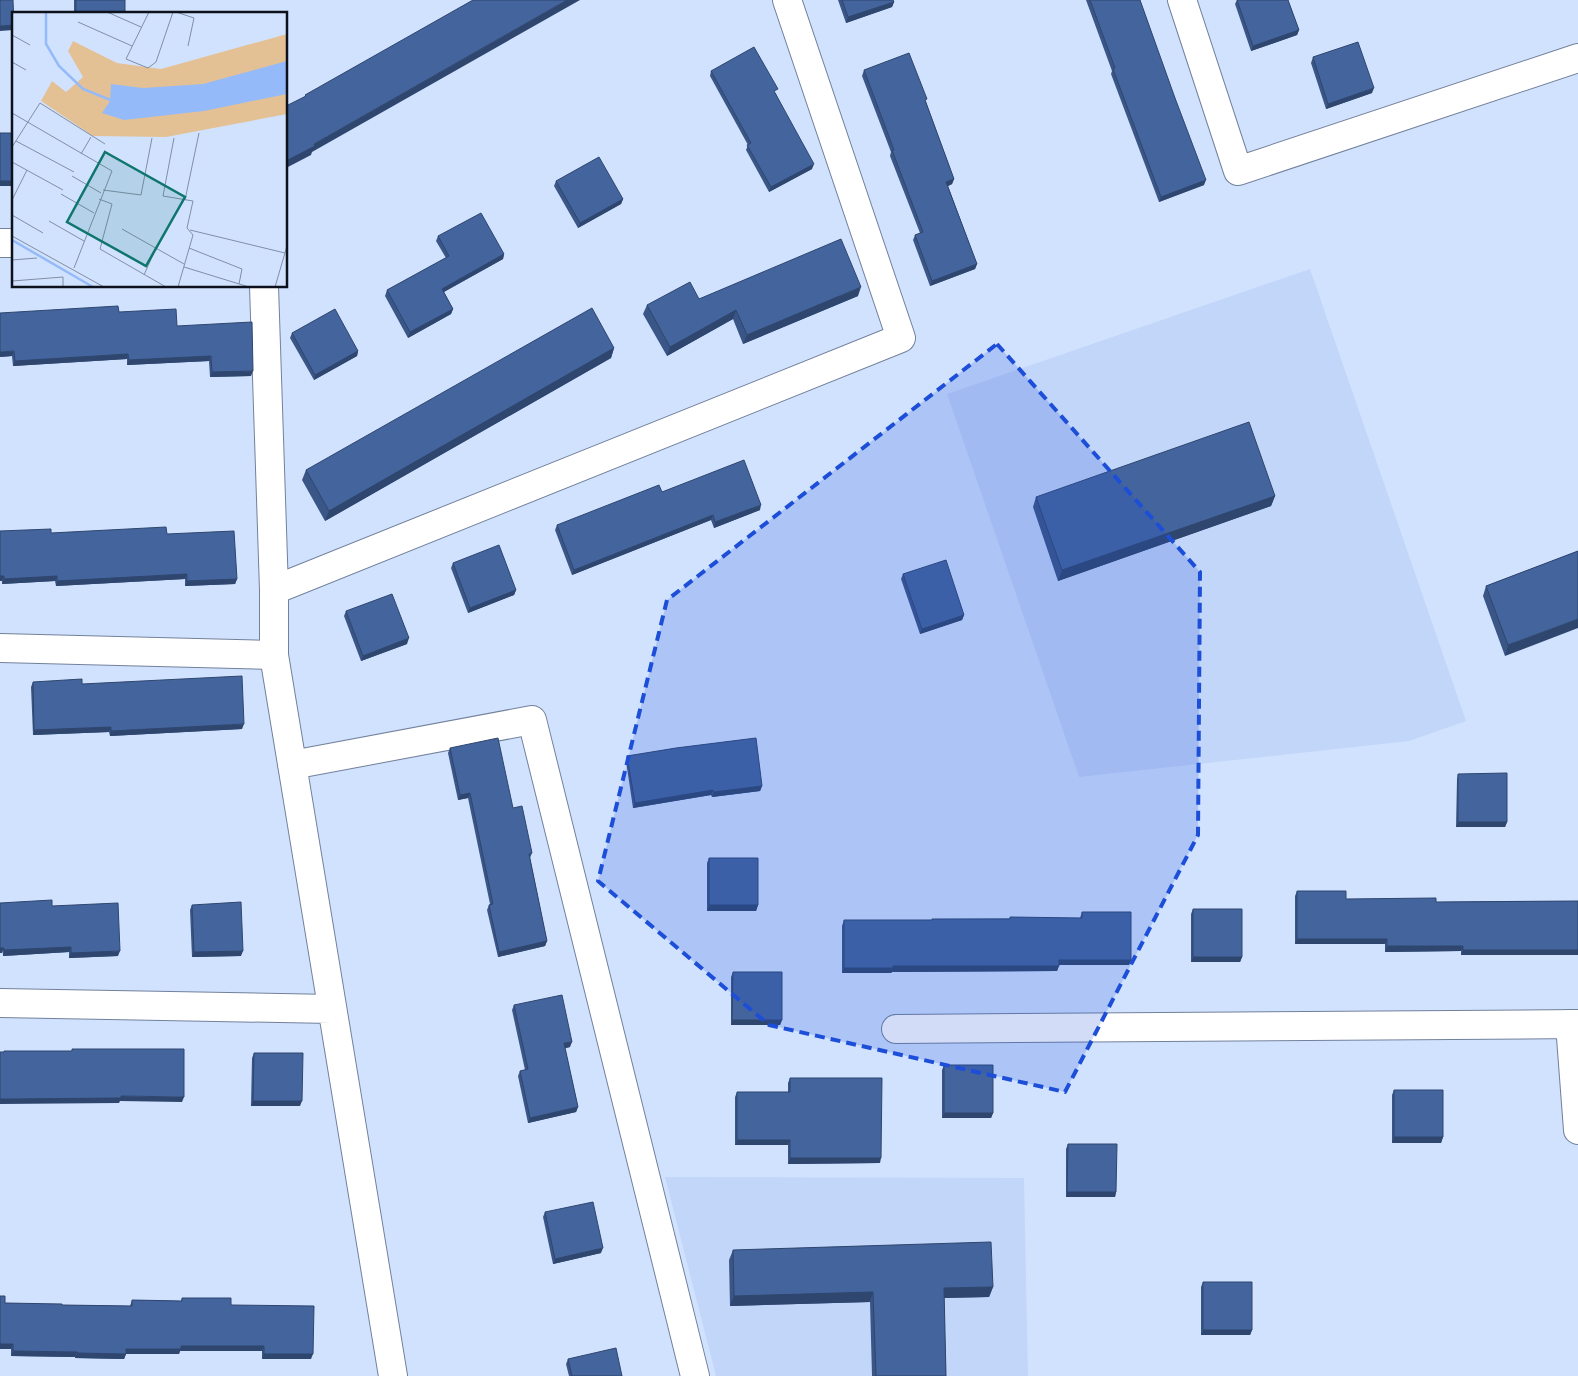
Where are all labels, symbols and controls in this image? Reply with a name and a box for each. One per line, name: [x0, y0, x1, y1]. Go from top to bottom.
inset map: [12, 12, 288, 288]

